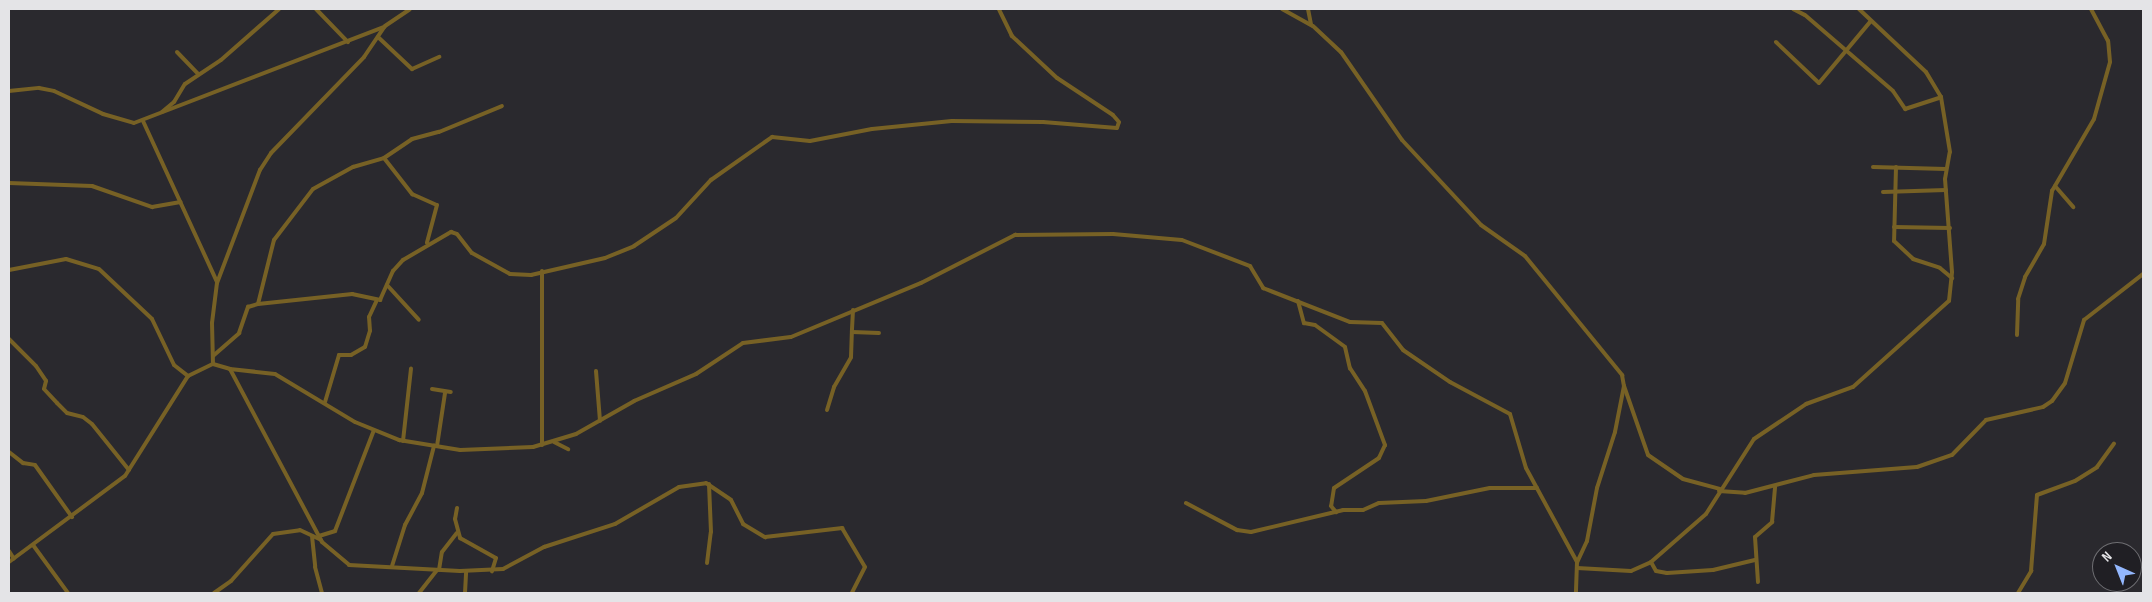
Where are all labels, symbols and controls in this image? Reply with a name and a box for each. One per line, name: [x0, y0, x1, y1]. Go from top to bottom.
north arrow: [2092, 542, 2142, 592]
text: N: [2098, 548, 2116, 565]

